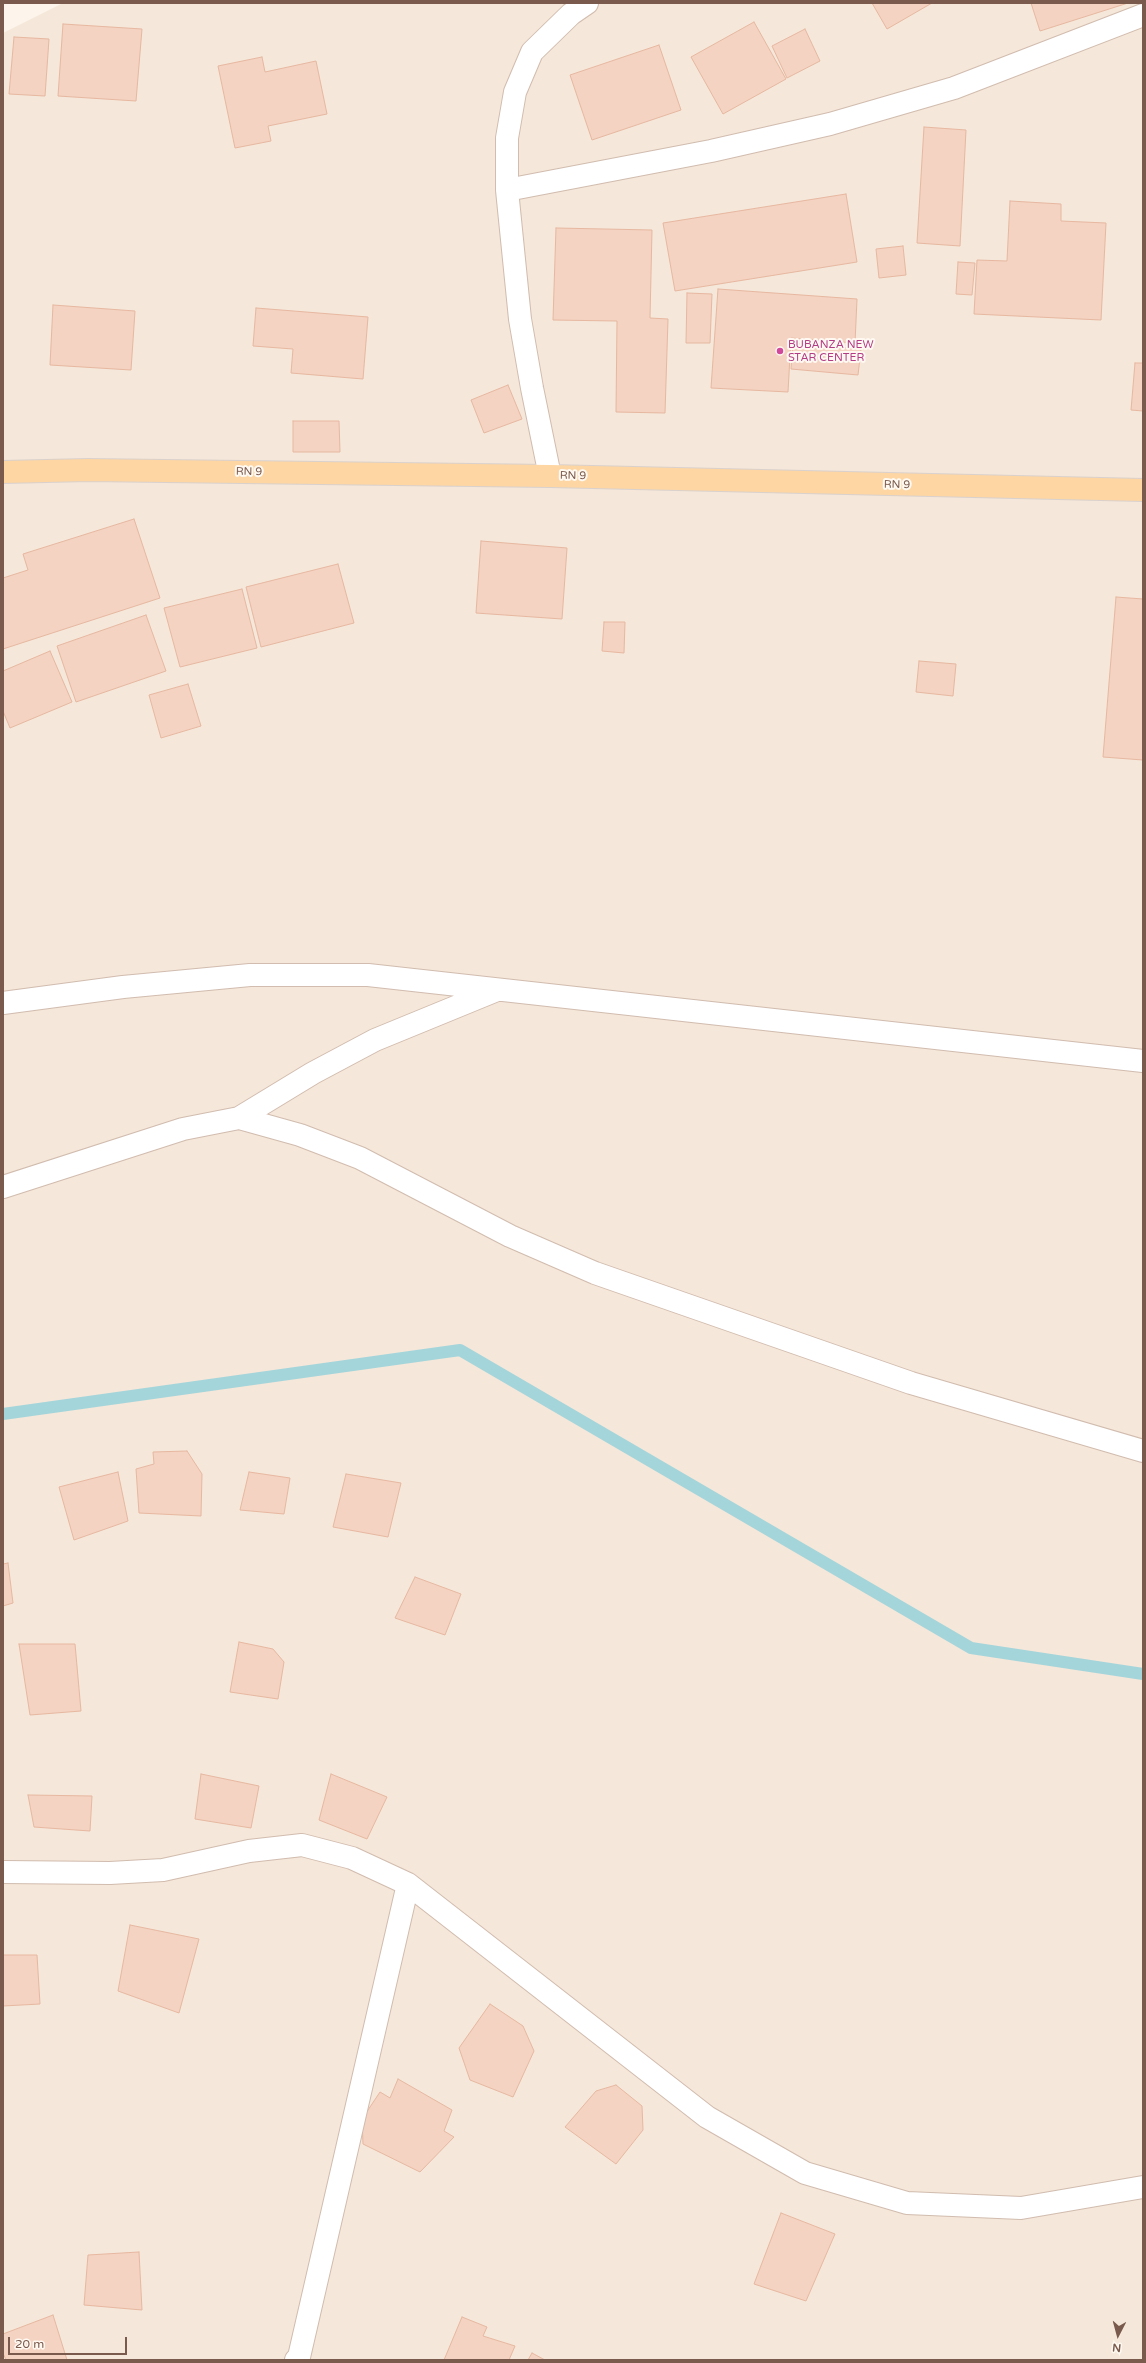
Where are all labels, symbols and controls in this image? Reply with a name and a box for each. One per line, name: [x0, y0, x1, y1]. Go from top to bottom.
place label: BUBANZA NEW STAR CENTER: [788, 338, 874, 364]
marker: BUBANZA NEW STAR CENTER: [775, 346, 785, 356]
street label: RN 9: [236, 465, 262, 479]
street label: RN 9: [560, 469, 586, 483]
street label: RN 9: [884, 478, 910, 492]
north arrow: [1098, 2315, 1138, 2355]
scale bar: [10, 2329, 129, 2355]
text: 20 m: [15, 2337, 44, 2351]
text: N: [1112, 2341, 1122, 2354]

